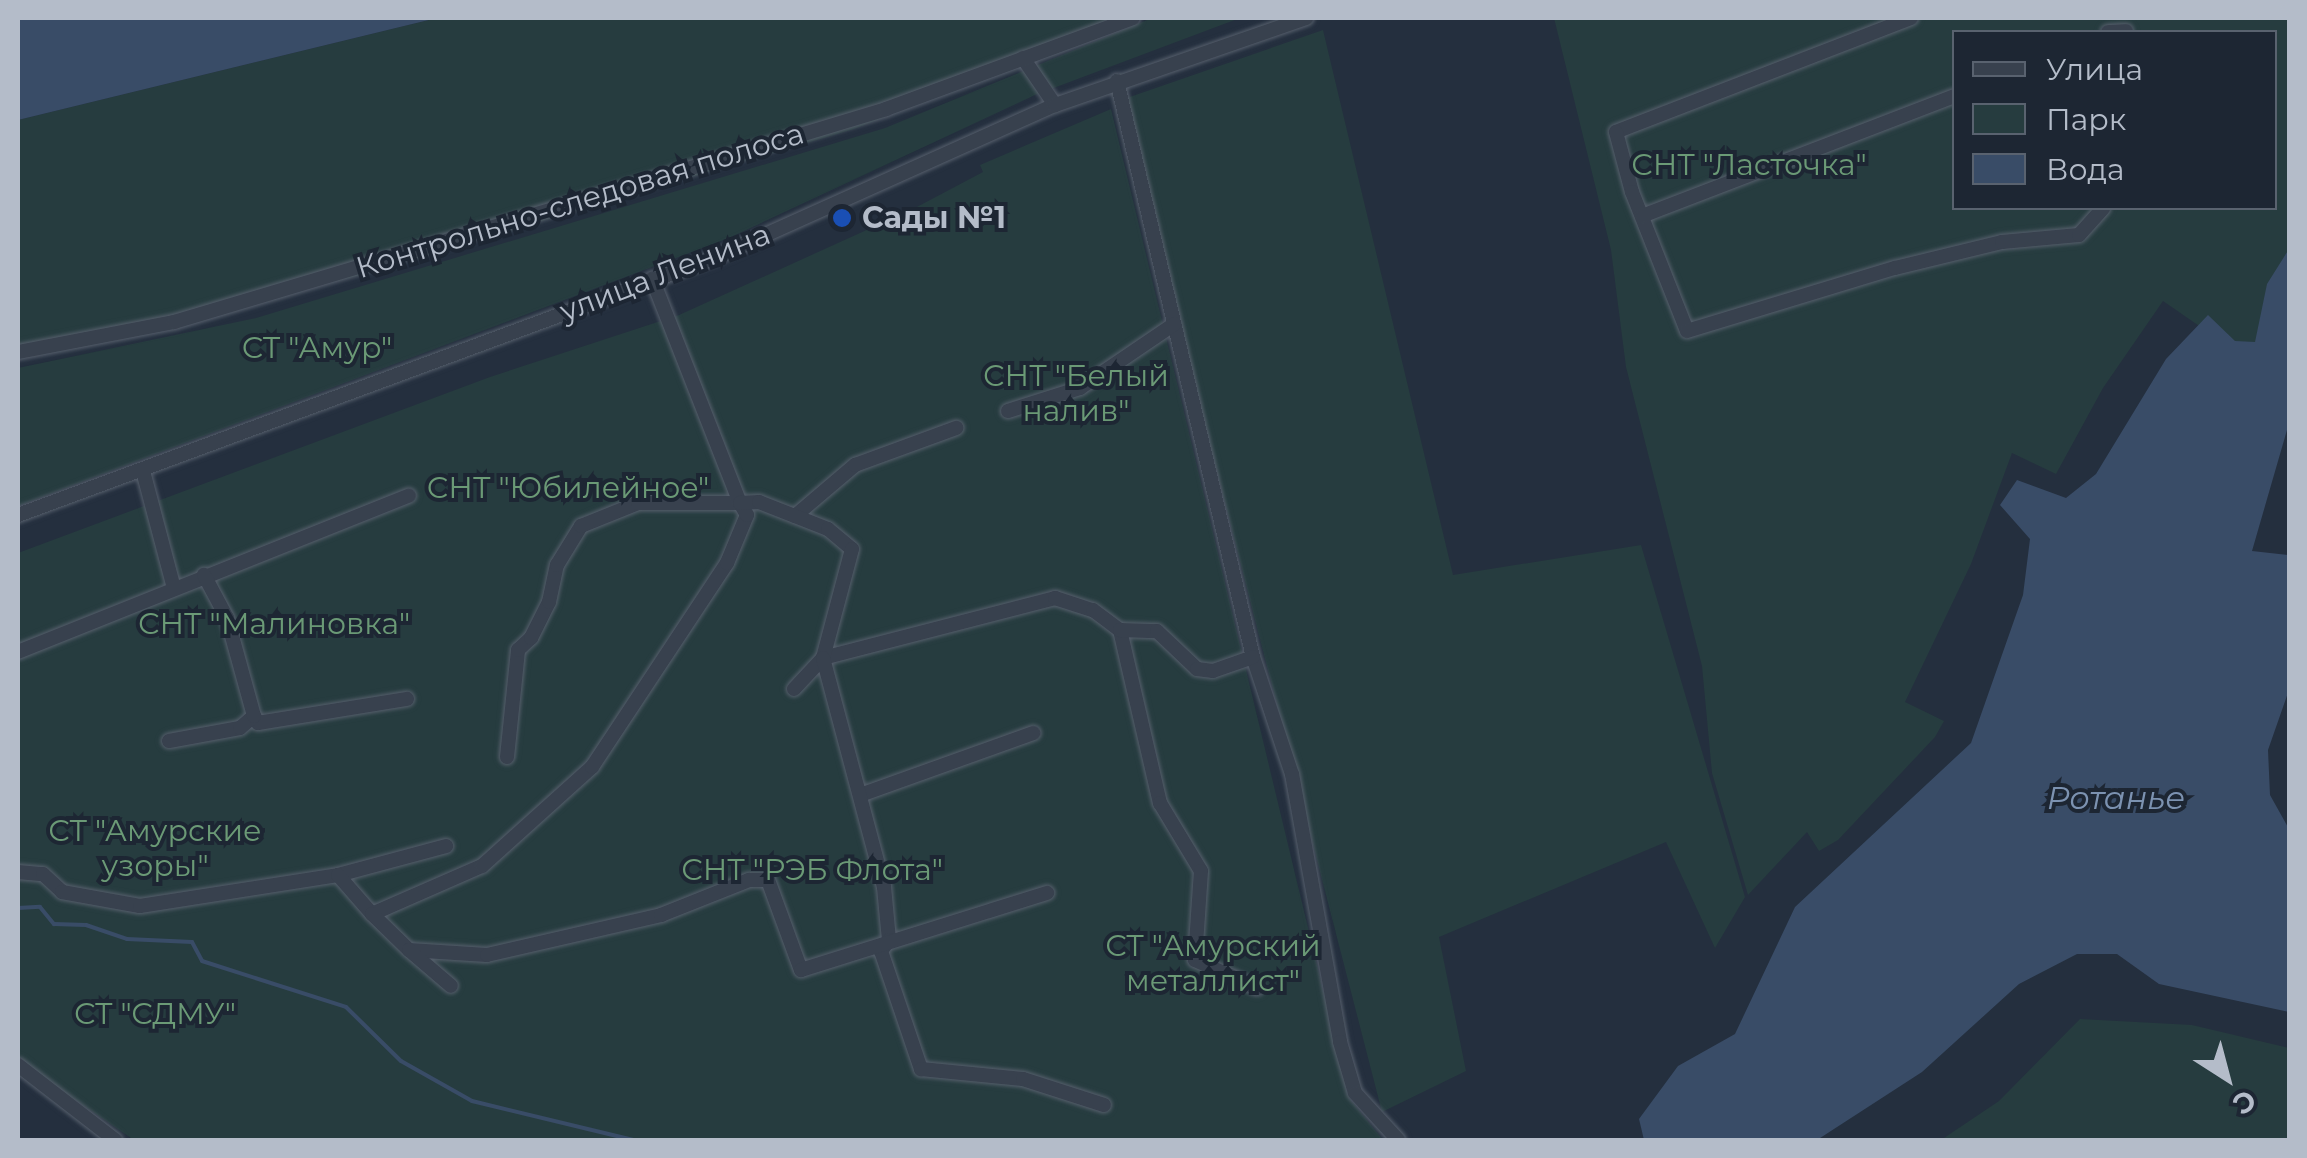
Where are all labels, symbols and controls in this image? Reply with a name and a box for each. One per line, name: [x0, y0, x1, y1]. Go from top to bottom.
legend: [1952, 30, 2277, 210]
text: Улица: [2046, 51, 2143, 88]
text: Парк: [2046, 101, 2126, 138]
street label: Контрольно-следовая полоса: [352, 116, 808, 286]
park label: СНТ "Ласточка": [1631, 147, 1867, 183]
text: Вода: [2046, 151, 2125, 188]
place label: Сады №1: [862, 200, 1006, 236]
marker: Сады №1: [831, 207, 853, 229]
street label: улица Ленина: [555, 216, 775, 330]
park label: СТ "Амур": [242, 330, 392, 366]
park label: СНТ "Белый налив": [983, 358, 1169, 428]
park label: СНТ "Юбилейное": [427, 470, 709, 506]
park label: СНТ "Малиновка": [138, 606, 410, 642]
water label: Ротанье: [2047, 779, 2185, 817]
park label: СТ "Амурские узоры": [48, 813, 262, 884]
park label: СНТ "РЭБ Флота": [681, 852, 943, 888]
park label: СТ "Амурский металлист": [1105, 928, 1321, 998]
park label: СТ "СДМУ": [74, 996, 236, 1032]
north arrow: [2177, 1028, 2277, 1128]
text: С: [2226, 1083, 2263, 1122]

